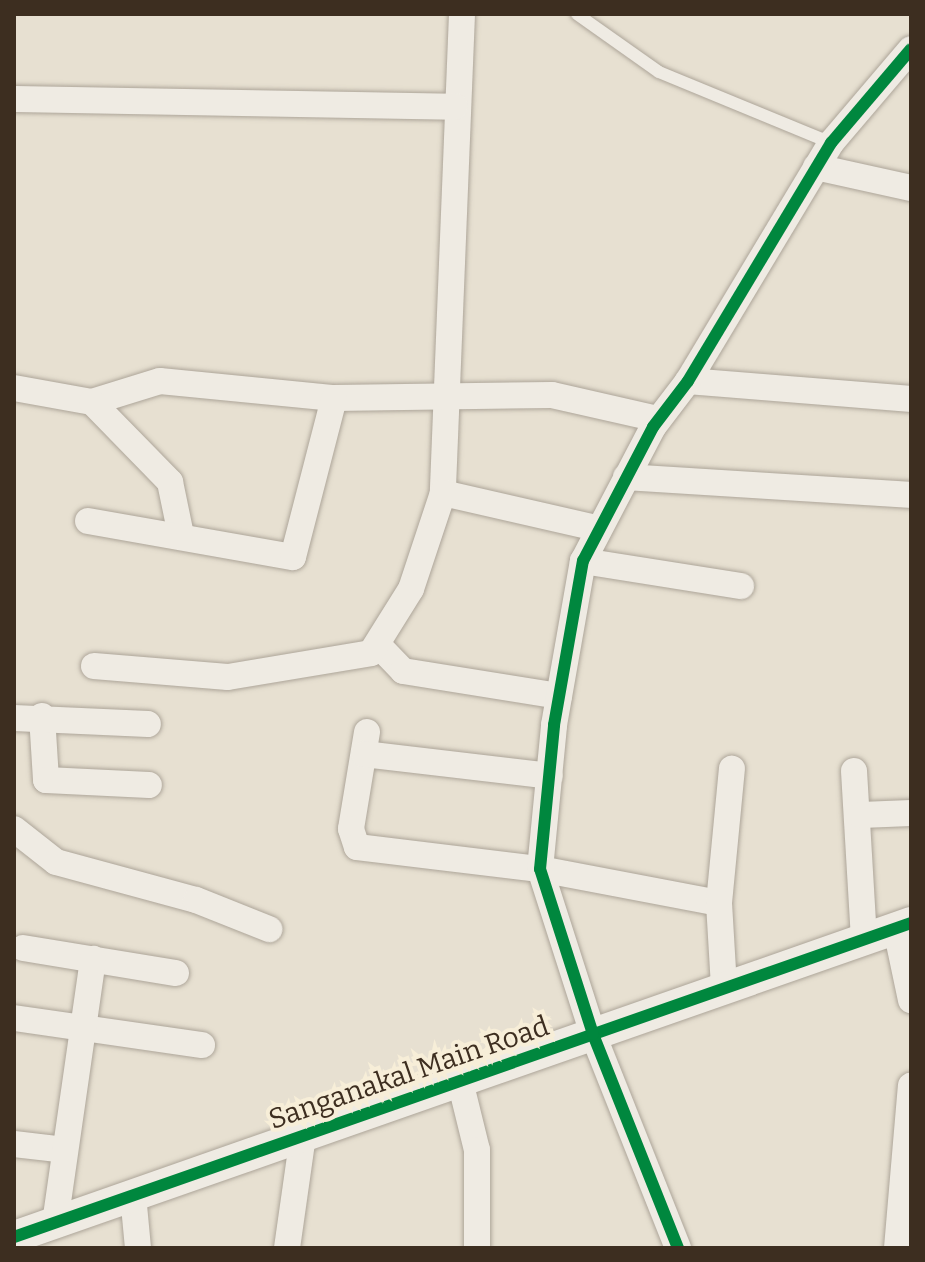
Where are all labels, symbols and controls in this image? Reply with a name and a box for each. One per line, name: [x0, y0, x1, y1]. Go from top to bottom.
street label: Sanganakal Main Road: [264, 1009, 554, 1137]

